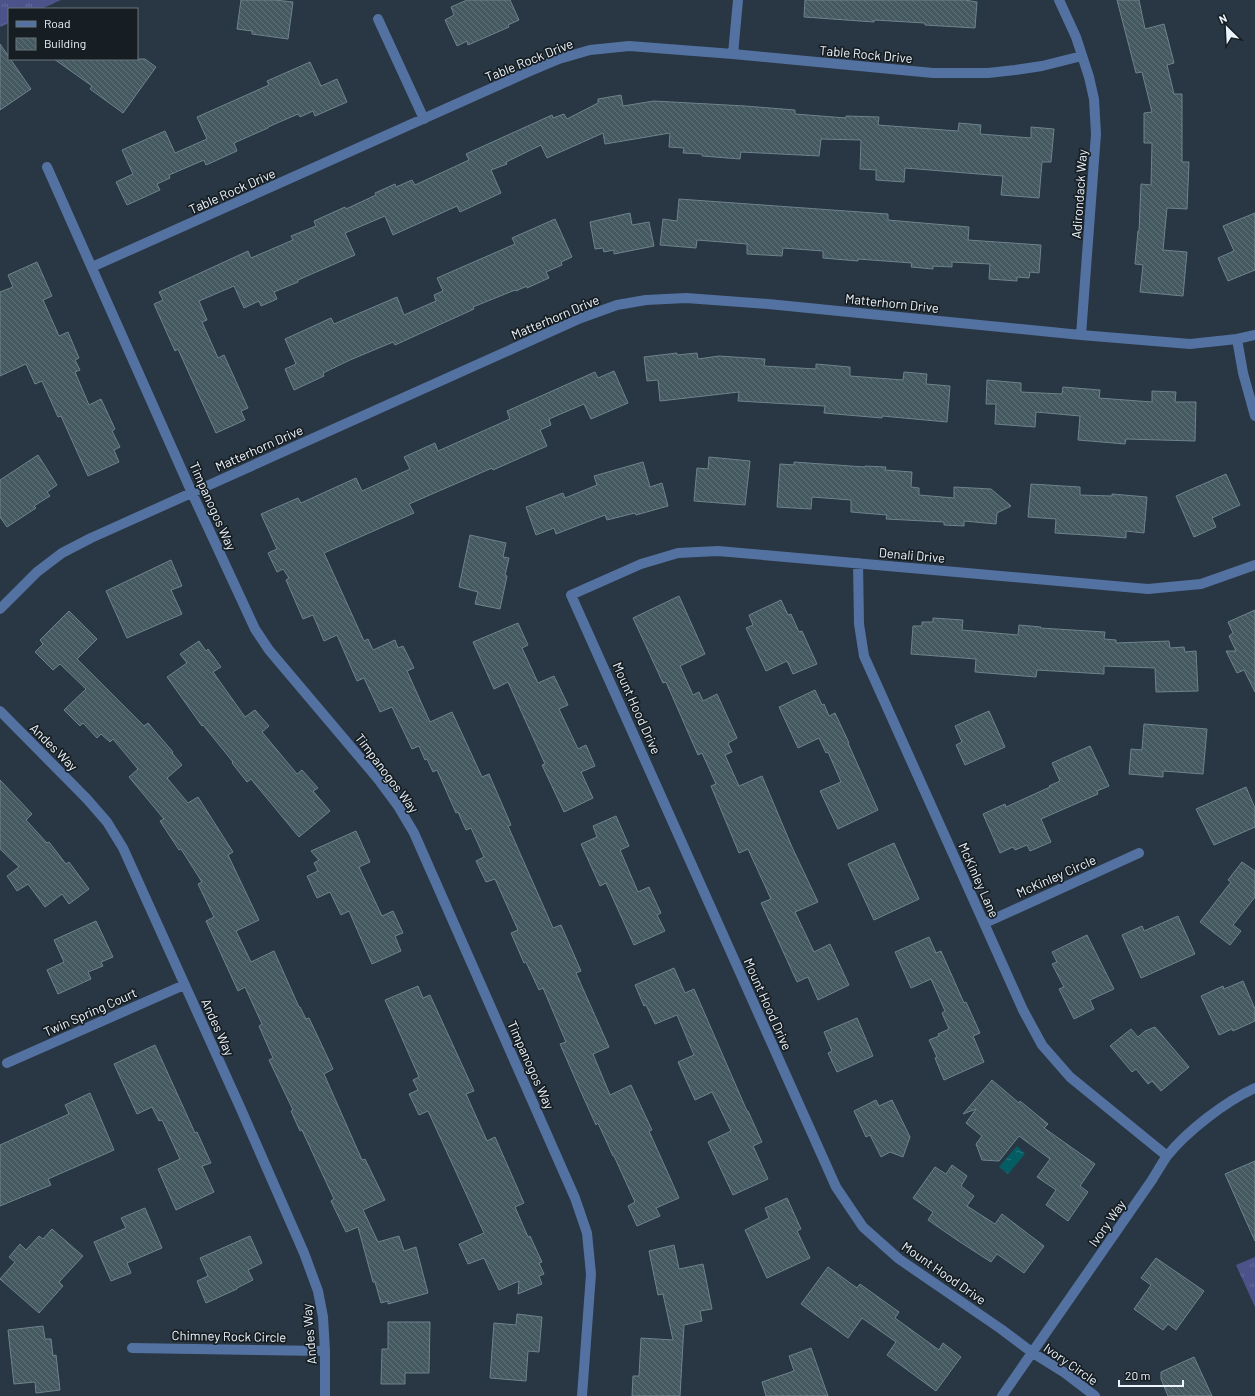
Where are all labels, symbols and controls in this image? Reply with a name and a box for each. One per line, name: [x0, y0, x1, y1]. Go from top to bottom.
legend: [8, 8, 138, 60]
north arrow: [1207, 8, 1247, 48]
text: N: [1217, 11, 1229, 26]
text: Road: [44, 16, 71, 30]
street label: Table Rock Drive: [483, 35, 575, 85]
text: Building: [44, 36, 86, 50]
street label: Table Rock Drive: [819, 42, 913, 66]
street label: Adirondack Way: [1068, 149, 1090, 239]
street label: Table Rock Drive: [186, 165, 278, 217]
street label: Matterhorn Drive: [844, 290, 940, 316]
street label: Matterhorn Drive: [509, 291, 602, 343]
street label: Matterhorn Drive: [213, 422, 305, 474]
street label: Timpanogos Way: [186, 459, 240, 553]
street label: Denali Drive: [878, 544, 946, 566]
street label: Mount Hood Drive: [610, 660, 664, 757]
street label: Andes Way: [27, 720, 81, 774]
street label: Timpanogos Way: [352, 730, 422, 816]
street label: McKinley Lane: [955, 840, 1003, 920]
street label: McKinley Circle: [1014, 851, 1098, 901]
street label: Mount Hood Drive: [741, 956, 795, 1053]
street label: Twin Spring Court: [41, 984, 139, 1040]
street label: Andes Way: [198, 996, 238, 1058]
street label: Timpanogos Way: [504, 1018, 558, 1112]
street label: Ivory Way: [1085, 1197, 1129, 1249]
street label: Mount Hood Drive: [899, 1238, 989, 1308]
street label: Andes Way: [298, 1303, 320, 1365]
street label: Chimney Rock Circle: [172, 1327, 287, 1345]
street label: Ivory Circle: [1041, 1339, 1101, 1389]
scale bar: [1119, 1362, 1183, 1388]
text: 20 m: [1125, 1368, 1151, 1382]

